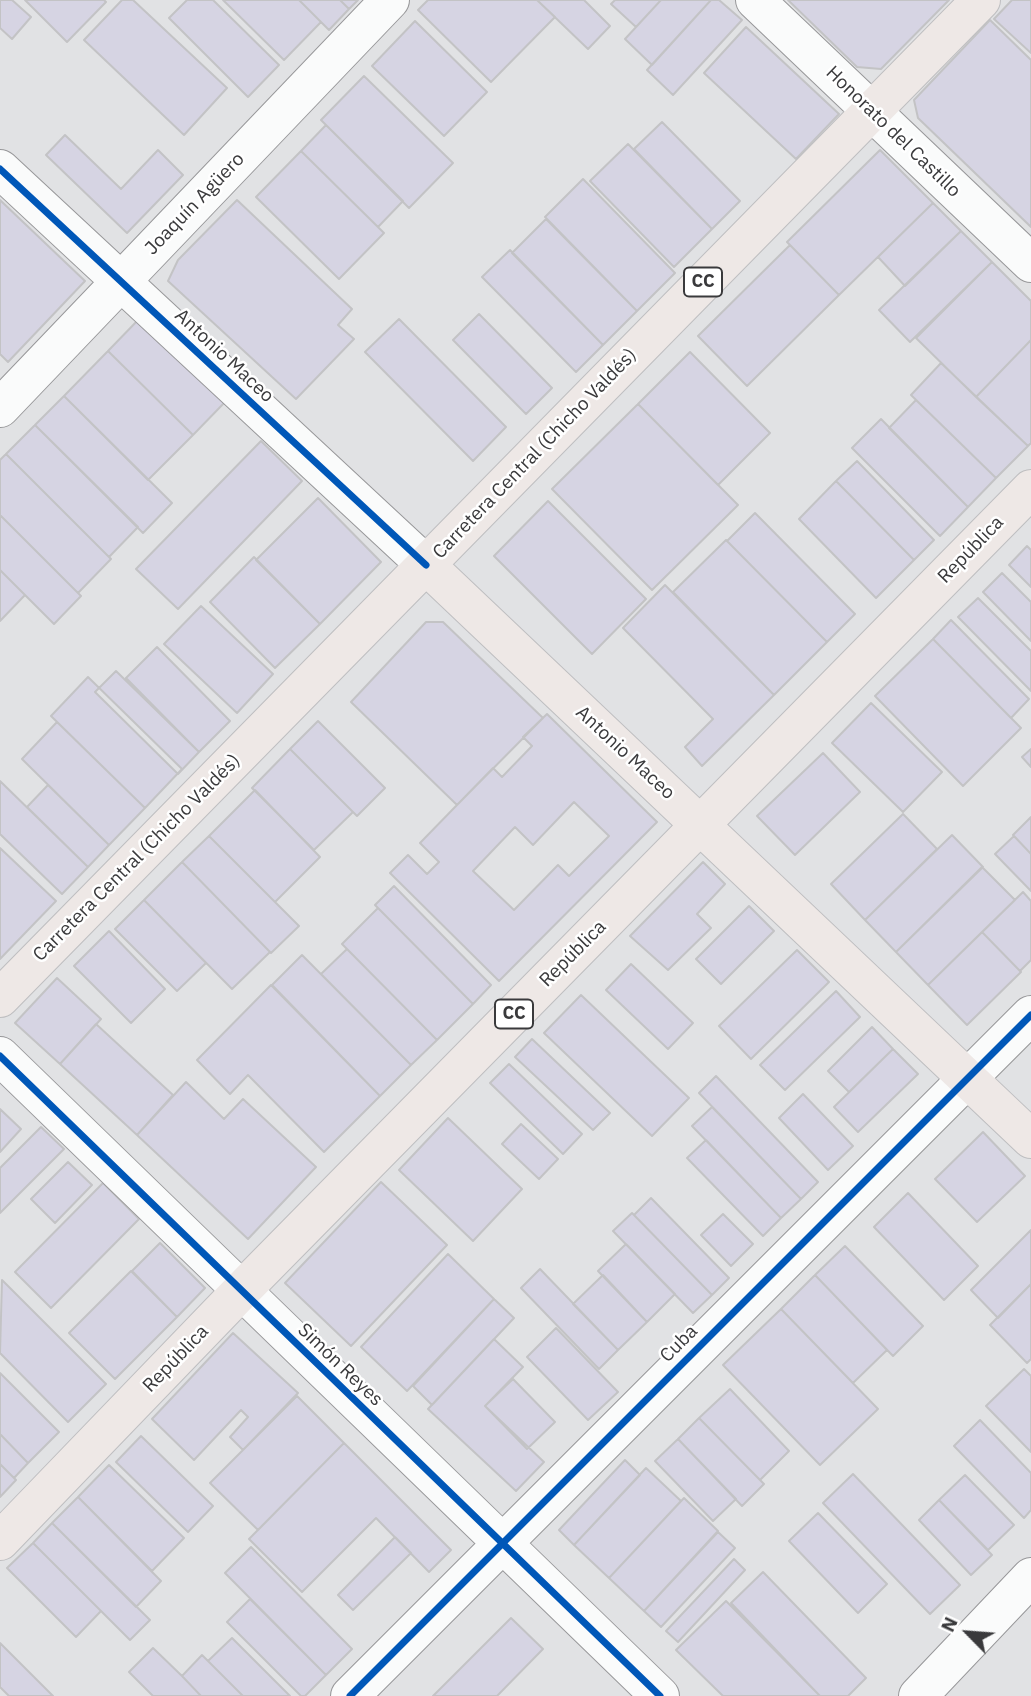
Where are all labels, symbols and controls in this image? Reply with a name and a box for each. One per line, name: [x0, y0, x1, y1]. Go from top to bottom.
street label: Honorato del Castillo: [821, 62, 965, 202]
street label: Joaquín Agüero: [141, 148, 249, 260]
road number: CC: [684, 268, 722, 296]
street label: Antonio Maceo: [170, 304, 278, 408]
street label: Carretera Central (Chicho Valdés): [428, 344, 642, 564]
street label: República: [933, 512, 1009, 588]
street label: Antonio Maceo: [571, 701, 679, 805]
street label: Carretera Central (Chicho Valdés): [29, 750, 245, 966]
street label: República: [535, 916, 611, 992]
road number: CC: [495, 1000, 533, 1028]
street label: Simón Reyes: [293, 1319, 387, 1411]
street label: Cuba: [655, 1320, 703, 1368]
street label: República: [138, 1321, 214, 1397]
north arrow: [933, 1598, 1003, 1668]
text: N: [935, 1613, 963, 1635]

